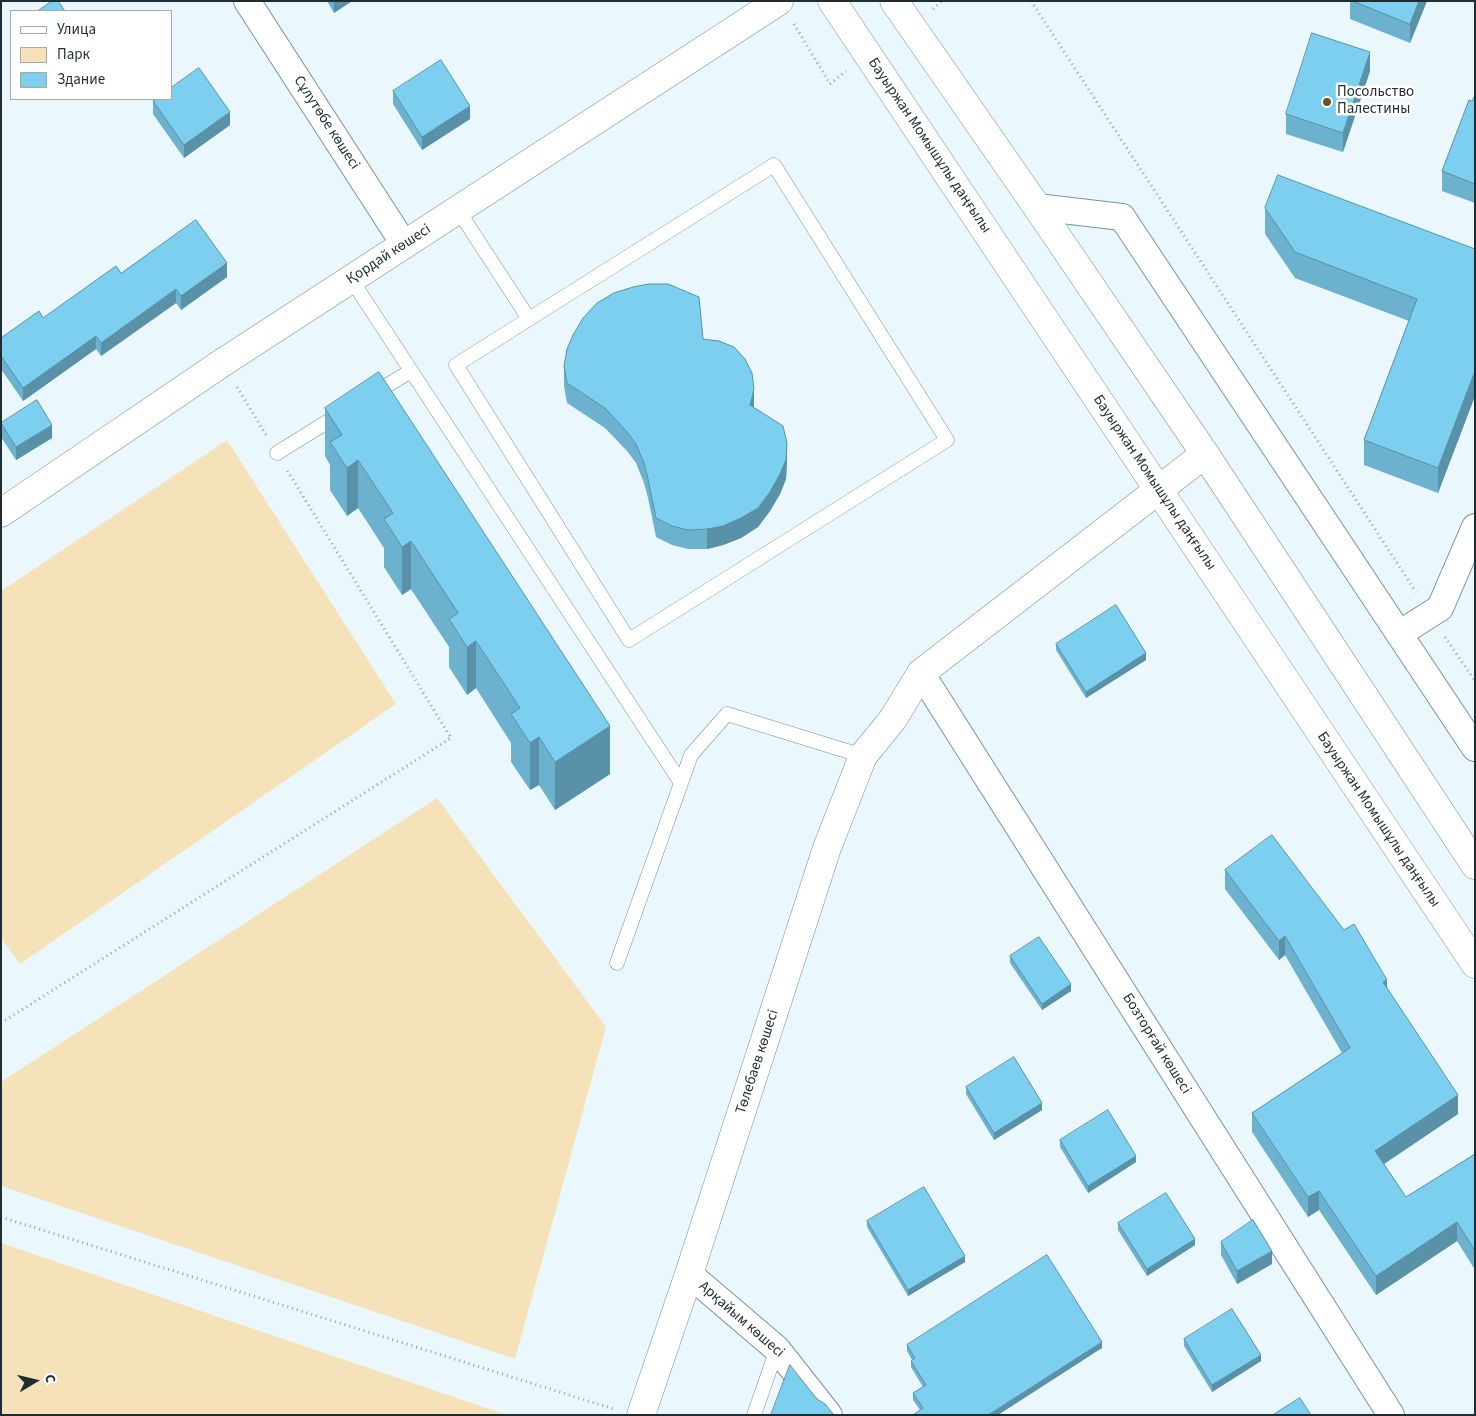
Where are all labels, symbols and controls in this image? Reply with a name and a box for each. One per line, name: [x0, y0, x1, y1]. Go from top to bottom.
legend: [10, 10, 172, 100]
text: Улица: [57, 19, 96, 40]
text: Парк: [57, 44, 90, 65]
street label: Бауыржан Момышұлы даңғылы: [863, 55, 995, 237]
text: Здание: [57, 69, 105, 90]
street label: Сұлутөбе көшесі: [289, 73, 363, 173]
place label: Посольство Палестины: [1337, 84, 1414, 119]
marker: Посольство Палестины: [1321, 96, 1333, 108]
street label: Қордай көшесі: [343, 221, 435, 289]
street label: Бауыржан Момышұлы даңғылы: [1088, 392, 1220, 574]
street label: Бауыржан Момышұлы даңғылы: [1312, 729, 1444, 911]
street label: Бозторғай көшесі: [1118, 990, 1194, 1098]
street label: Төлебаев көшесі: [733, 1008, 783, 1116]
street label: Арқайым көшесі: [694, 1278, 788, 1362]
north arrow: [10, 1356, 60, 1406]
text: С: [39, 1373, 60, 1384]

